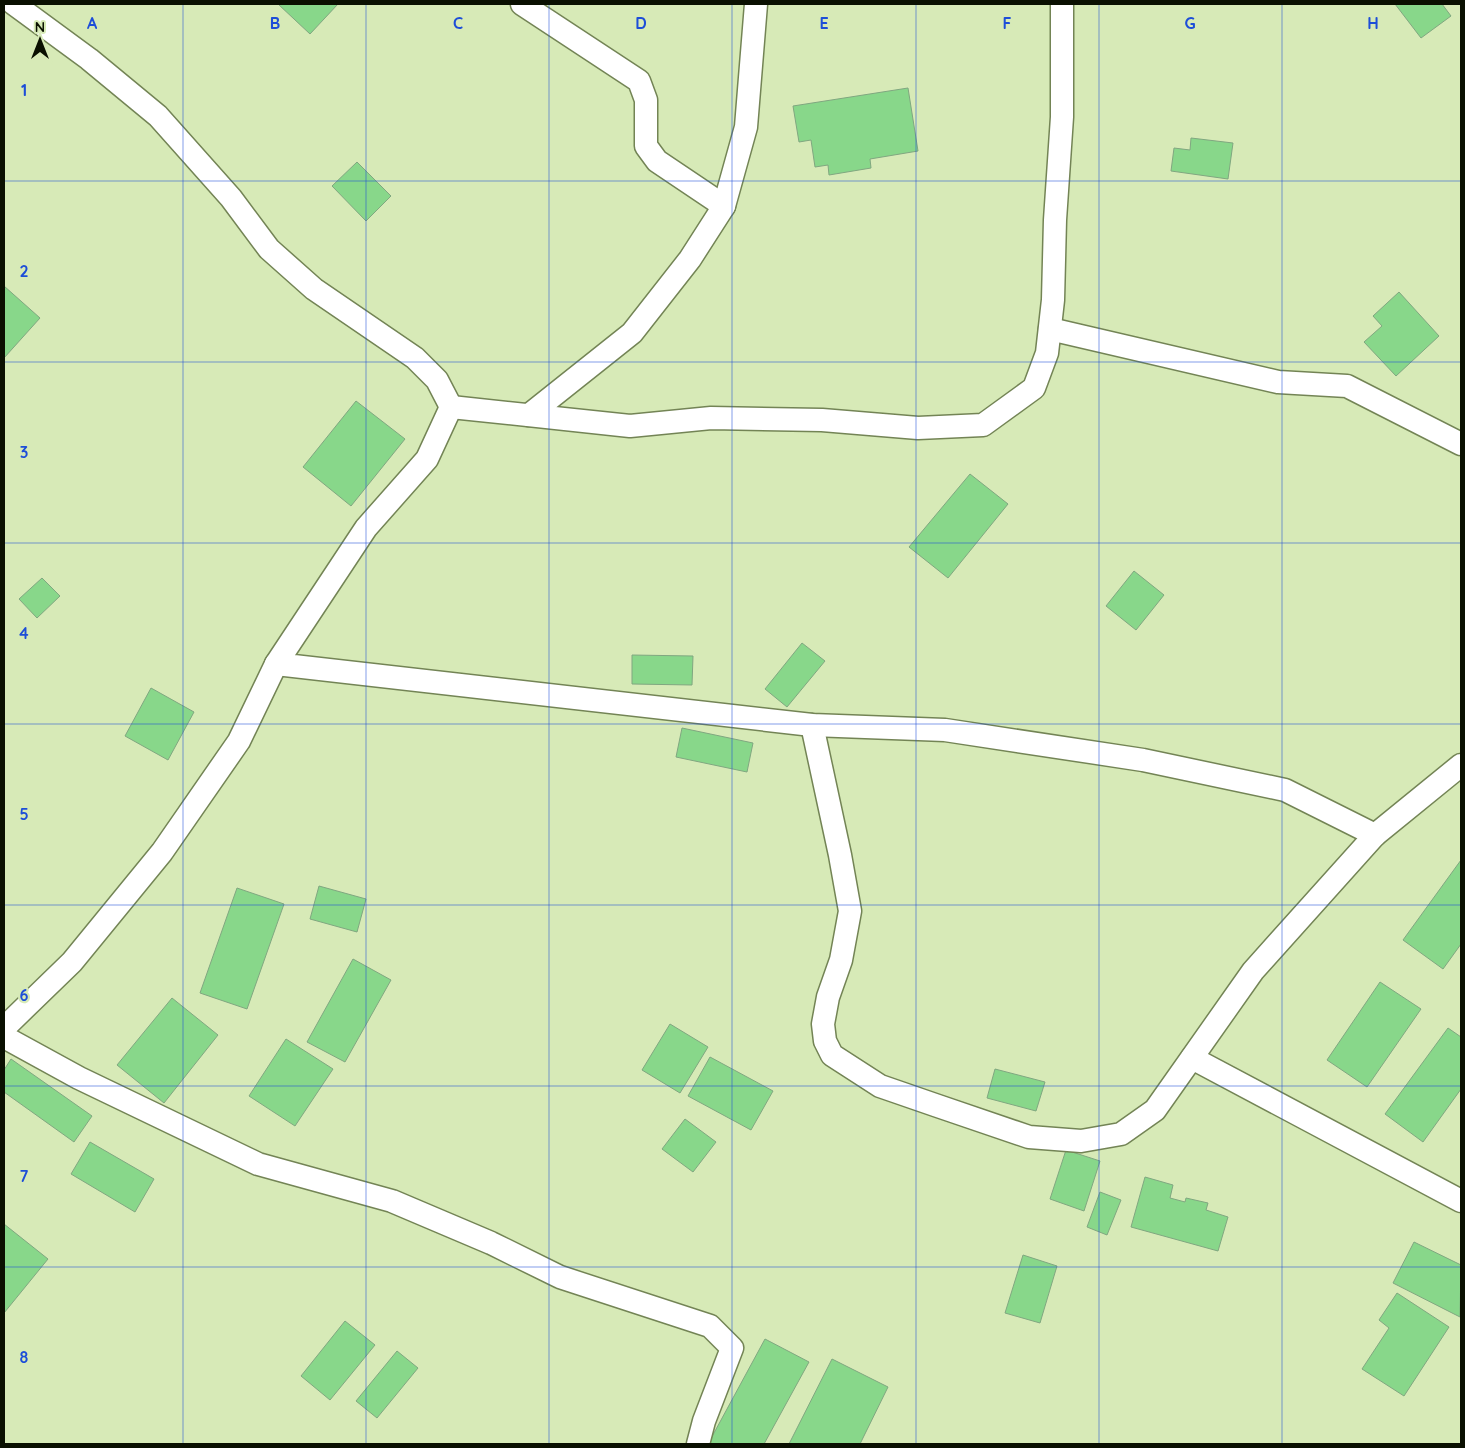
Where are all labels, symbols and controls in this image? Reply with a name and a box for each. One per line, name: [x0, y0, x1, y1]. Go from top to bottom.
text: A: [87, 13, 98, 33]
text: B: [270, 13, 280, 33]
text: C: [453, 13, 463, 33]
text: D: [635, 13, 647, 33]
text: E: [819, 13, 829, 33]
text: F: [1003, 13, 1012, 33]
text: G: [1184, 13, 1196, 33]
text: H: [1367, 13, 1379, 33]
north arrow: [15, 15, 65, 65]
text: N: [35, 18, 45, 36]
text: 1: [21, 80, 27, 100]
text: 2: [19, 261, 29, 281]
text: 3: [20, 442, 28, 462]
text: 4: [19, 623, 29, 643]
text: 5: [19, 804, 29, 824]
text: 6: [20, 985, 29, 1005]
text: 7: [20, 1166, 29, 1186]
text: 8: [20, 1347, 29, 1367]

